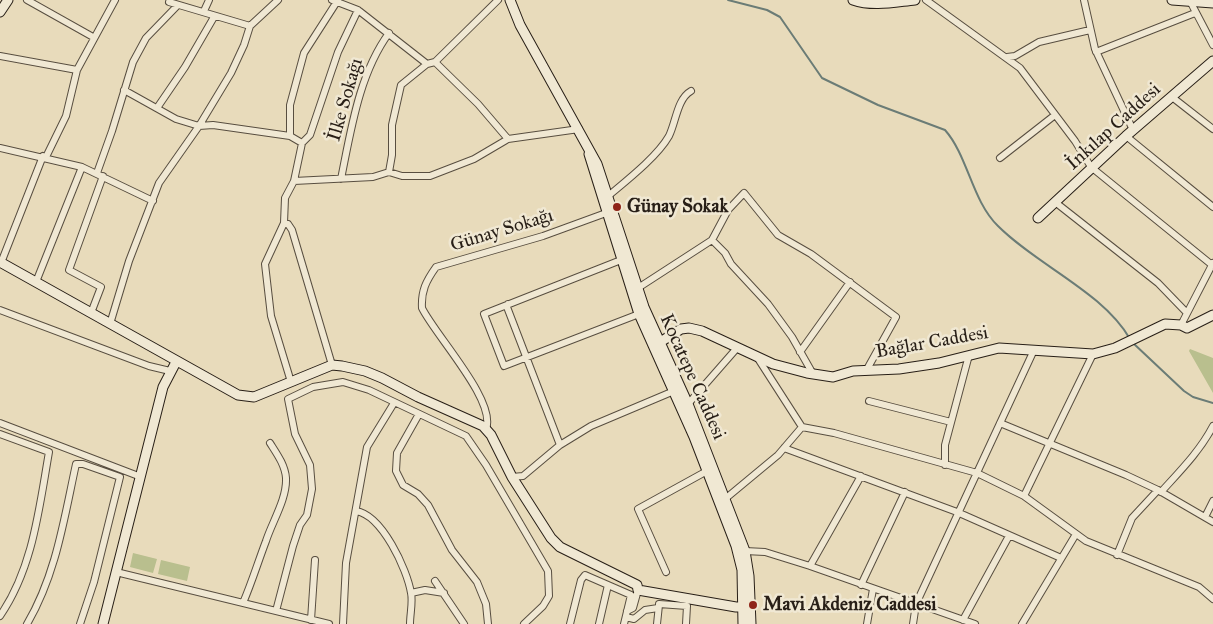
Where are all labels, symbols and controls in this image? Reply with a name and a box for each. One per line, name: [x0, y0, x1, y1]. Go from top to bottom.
street label: İlke Sokağı: [323, 56, 369, 144]
street label: İnkılap Caddesi: [1062, 79, 1166, 175]
place label: Günay Sokak: [627, 196, 728, 218]
marker: Günay Sokak: [611, 201, 623, 213]
street label: Günay Sokağı: [448, 205, 556, 257]
street label: Kocatepe Caddesi: [654, 311, 730, 443]
street label: Bağlar Caddesi: [874, 322, 990, 364]
place label: Mavi Akdeniz Caddesi: [763, 594, 936, 616]
marker: Mavi Akdeniz Caddesi: [747, 599, 759, 611]

